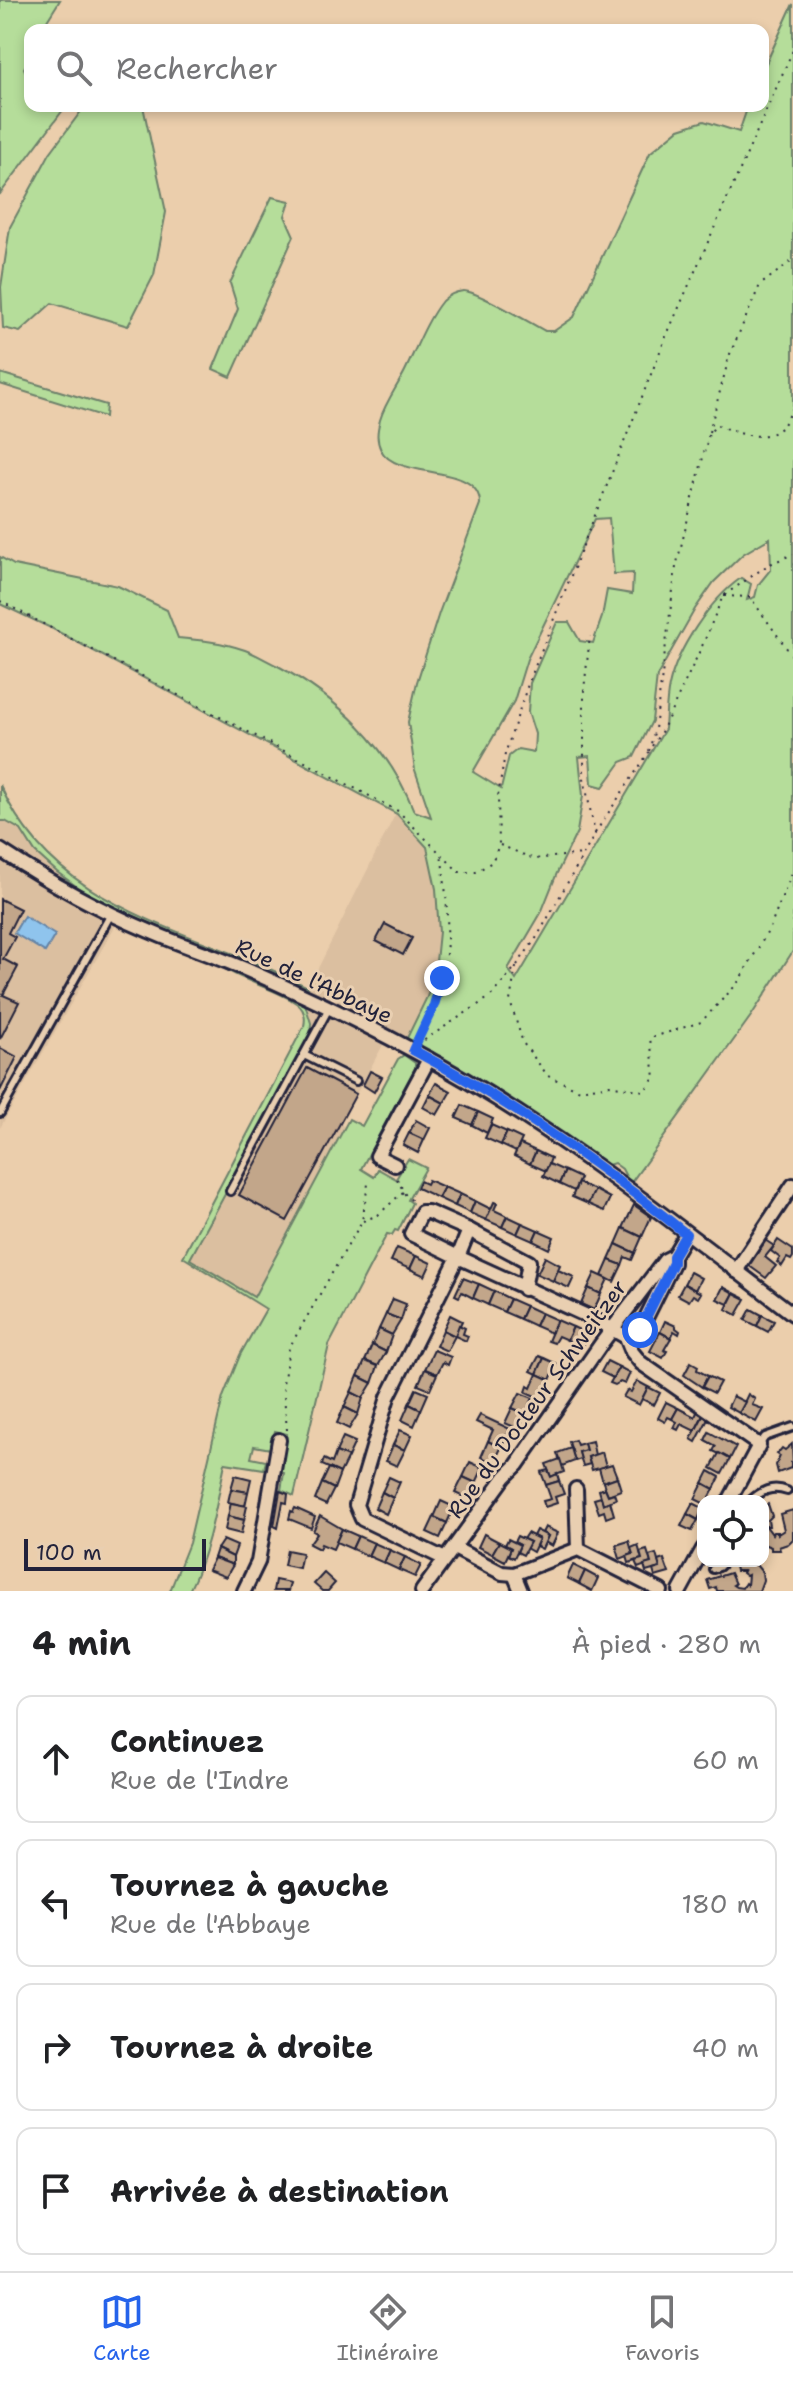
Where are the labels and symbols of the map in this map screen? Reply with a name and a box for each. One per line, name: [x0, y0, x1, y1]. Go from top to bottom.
street label: Rue de l'Abbaye: [231, 932, 397, 1030]
route end: [424, 960, 460, 996]
street label: Rue du Docteur Schweitzer: [441, 1274, 633, 1524]
route start: [622, 1312, 658, 1348]
scale bar: [24, 1535, 206, 1571]

